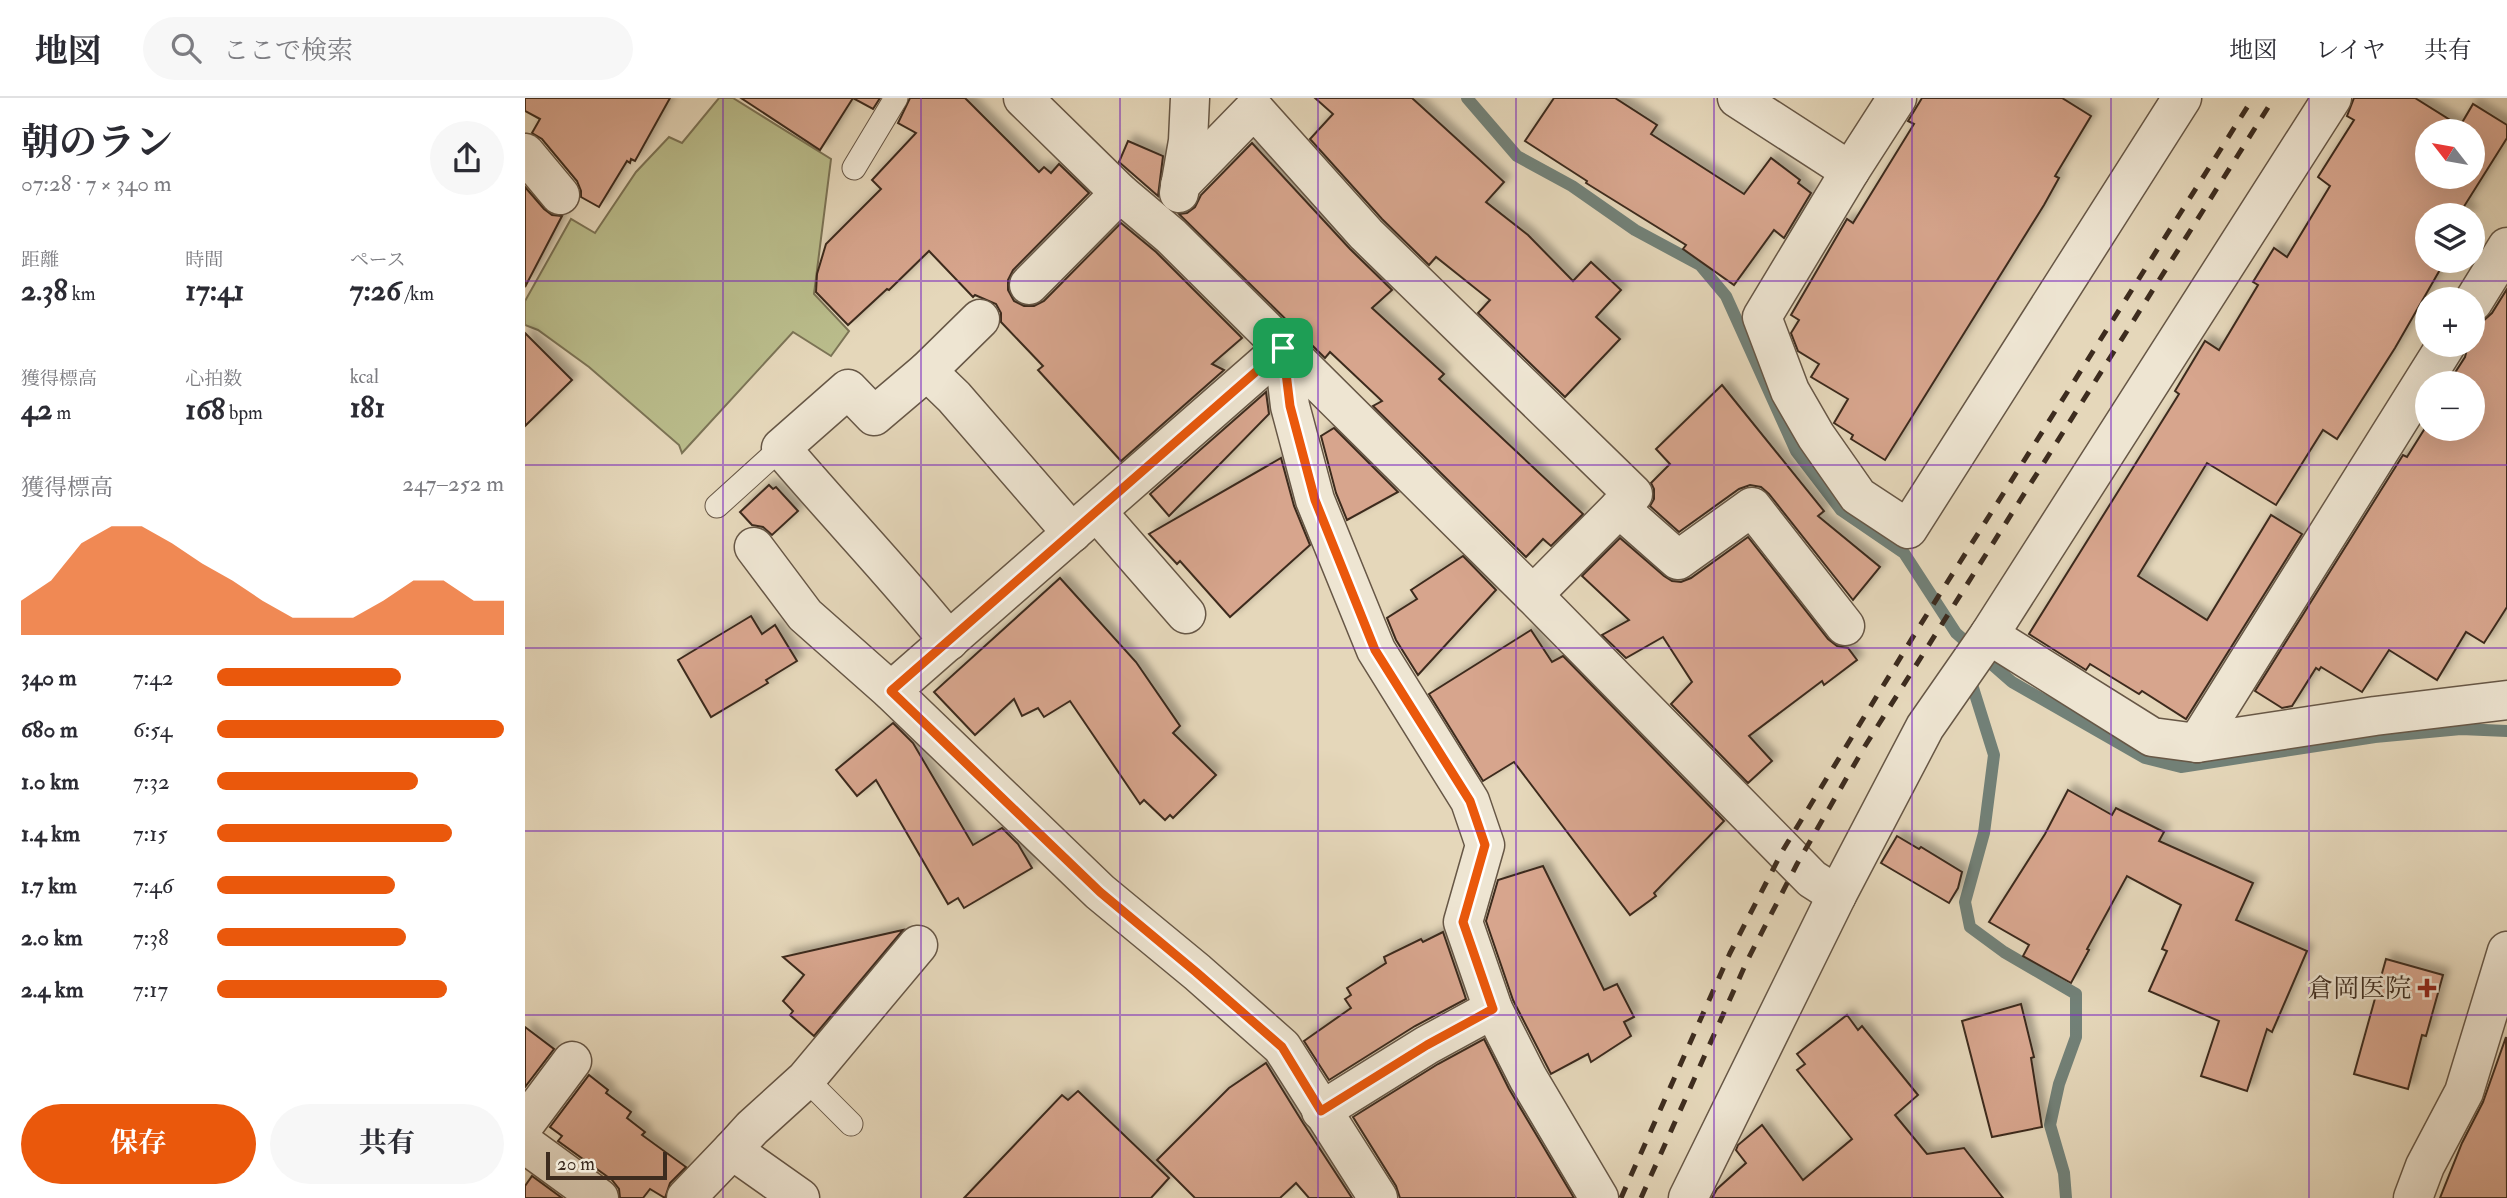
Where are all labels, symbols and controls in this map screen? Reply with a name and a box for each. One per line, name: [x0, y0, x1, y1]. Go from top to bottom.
search box: [143, 17, 633, 80]
icon: search: [167, 29, 205, 67]
text: 地図: [35, 31, 101, 72]
text: ここで検索: [223, 35, 353, 67]
text: 地図: [2229, 35, 2277, 66]
text: レイヤ: [2315, 35, 2386, 66]
text: 共有: [2424, 35, 2472, 66]
text: 朝のラン: [21, 119, 173, 167]
north arrow: [2415, 119, 2485, 189]
map controls: [2415, 119, 2485, 441]
button: share: [430, 121, 504, 195]
text: 07:28 · 7 × 340 m: [21, 169, 172, 198]
button: layers: [2415, 203, 2485, 273]
text: 距離: [21, 248, 59, 272]
text: 時間: [185, 248, 223, 272]
text: ペース: [350, 248, 406, 272]
text: 2.38: [21, 272, 68, 309]
text: 17:41: [185, 272, 244, 309]
text: 7:26: [350, 272, 401, 309]
text: km: [68, 282, 95, 306]
text: /km: [401, 282, 434, 306]
button: +: [2415, 287, 2485, 357]
pin: [1253, 318, 1313, 378]
icon: arrive: [1264, 329, 1302, 367]
text: kcal: [350, 365, 379, 389]
text: 獲得標高: [21, 367, 97, 391]
text: 心拍数: [185, 367, 242, 391]
button: −: [2415, 371, 2485, 441]
text: 181: [350, 389, 385, 426]
text: 42: [21, 391, 52, 428]
text: 168: [185, 391, 225, 428]
text: m: [52, 401, 71, 425]
text: bpm: [225, 401, 263, 425]
text: 247–252 m: [402, 469, 504, 498]
text: 獲得標高: [21, 473, 113, 502]
text: 340 m: [21, 663, 77, 692]
text: 7:42: [133, 663, 173, 692]
text: 680 m: [21, 715, 78, 744]
text: 6:54: [133, 715, 172, 744]
text: 1.0 km: [21, 767, 79, 796]
text: 7:32: [133, 767, 170, 796]
text: 1.4 km: [21, 819, 80, 848]
text: 7:15: [133, 819, 168, 848]
text: 1.7 km: [21, 871, 77, 900]
text: 7:46: [133, 871, 173, 900]
text: 2.0 km: [21, 923, 83, 952]
text: 7:38: [133, 923, 169, 952]
place label: 倉岡医院: [2307, 973, 2411, 1005]
text: 2.4 km: [21, 975, 84, 1004]
text: 7:17: [133, 975, 168, 1004]
marker: 倉岡医院: [2417, 978, 2437, 998]
button: 保存: [21, 1104, 256, 1184]
button: 共有: [270, 1104, 504, 1184]
scale bar: [546, 1149, 667, 1181]
text: 20 m: [557, 1152, 595, 1176]

